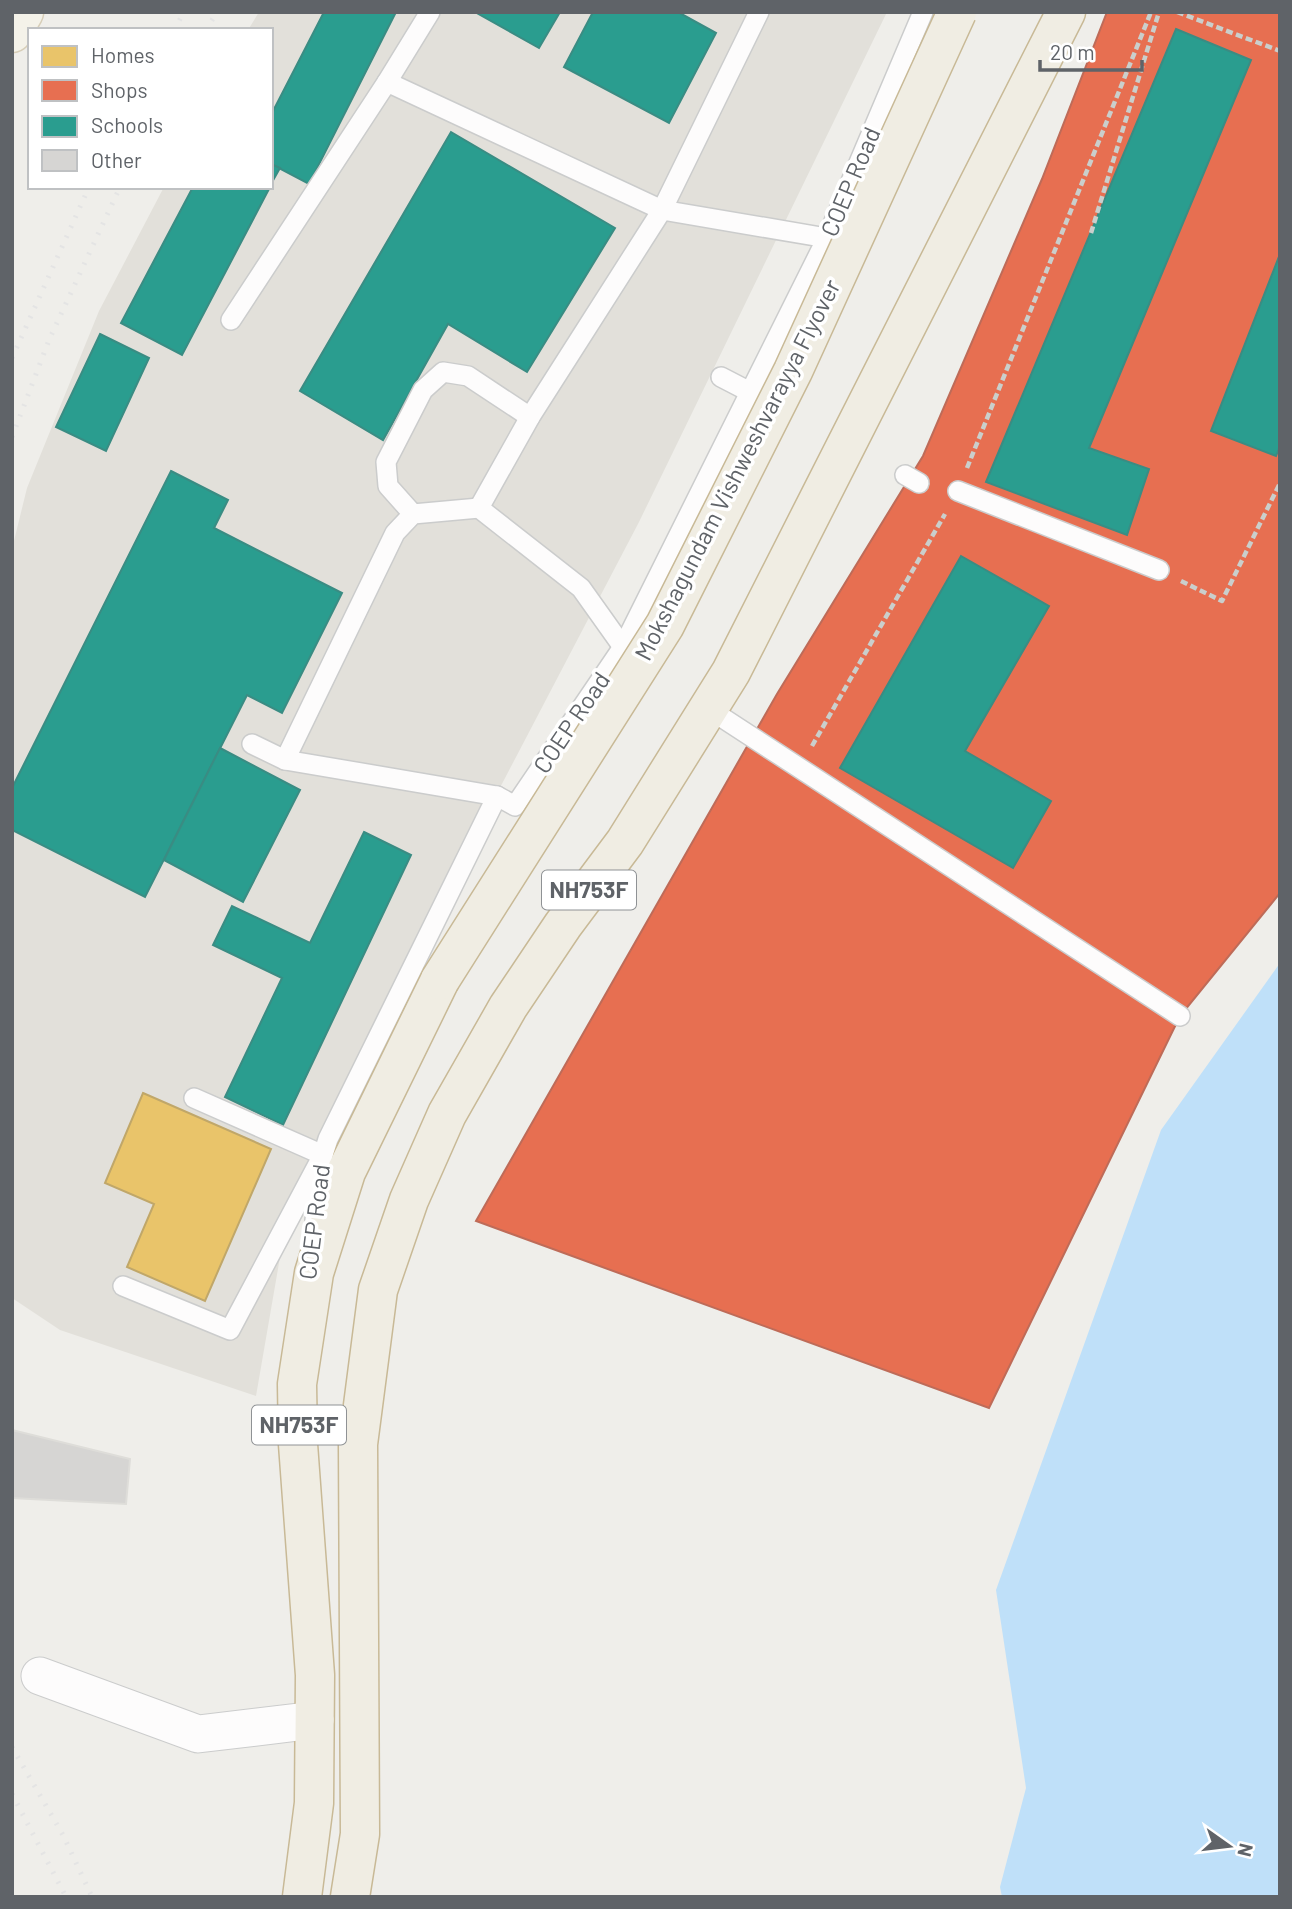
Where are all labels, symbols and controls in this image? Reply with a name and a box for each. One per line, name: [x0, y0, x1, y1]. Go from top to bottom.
legend: [28, 28, 273, 189]
scale bar: [1040, 28, 1142, 72]
text: 20 m: [1050, 39, 1095, 64]
text: Homes: [91, 42, 155, 67]
text: Shops: [91, 77, 148, 102]
text: Schools: [91, 112, 163, 137]
street label: COEP Road: [814, 122, 886, 241]
text: Other: [91, 147, 142, 172]
street label: Mokshagundam Vishweshvarayya Flyover: [628, 274, 846, 665]
street label: COEP Road: [526, 666, 615, 778]
road number: NH753F: [542, 870, 636, 909]
street label: COEP Road: [292, 1162, 335, 1281]
road number: NH753F: [252, 1406, 346, 1444]
north arrow: [1194, 1811, 1264, 1881]
text: N: [1233, 1841, 1259, 1859]

